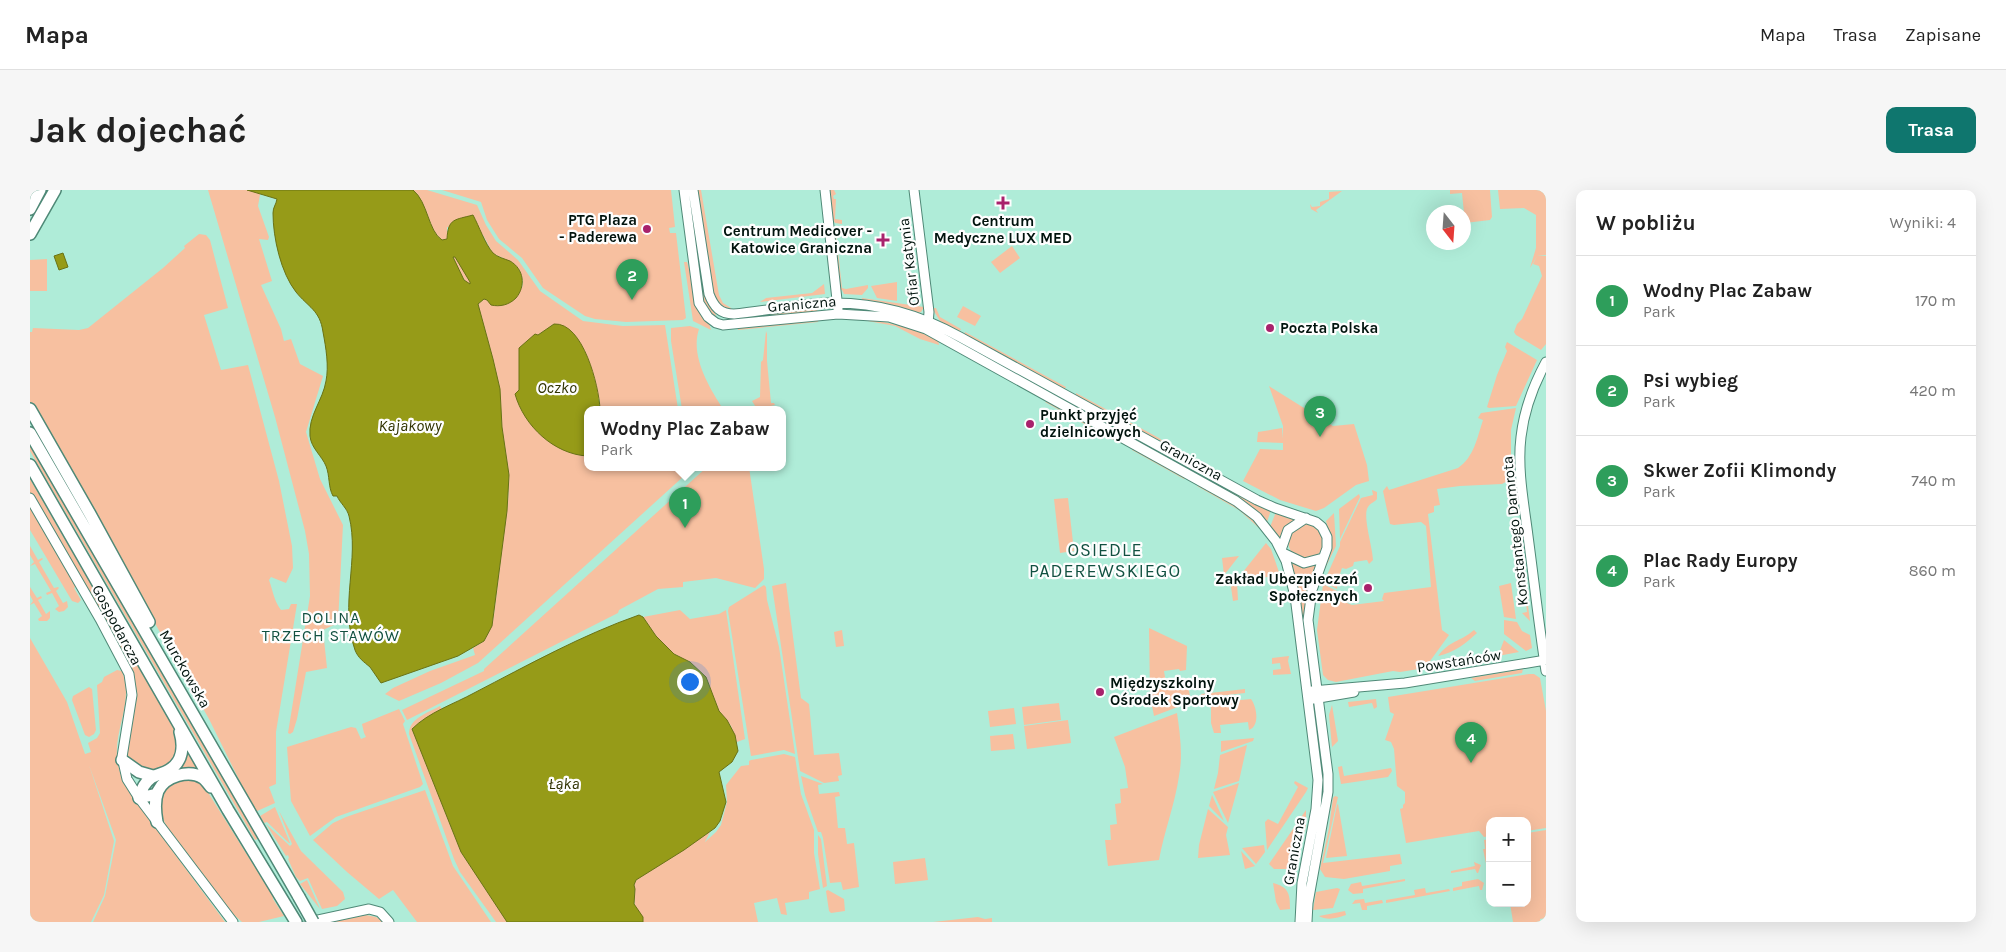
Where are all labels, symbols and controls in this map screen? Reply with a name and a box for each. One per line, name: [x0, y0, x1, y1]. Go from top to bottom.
text: Mapa: [25, 21, 89, 49]
text: Mapa: [1760, 24, 1806, 46]
text: Trasa: [1834, 24, 1877, 46]
text: Zapisane: [1905, 24, 1981, 46]
button: Trasa: [1886, 107, 1976, 153]
text: Jak dojechać: [30, 110, 246, 151]
marker: Centrum Medyczne LUX MED: [996, 196, 1010, 210]
north arrow: [1426, 205, 1471, 250]
place label: PTG Plaza - Paderewa: [559, 211, 637, 246]
text: W pobliżu: [1596, 211, 1696, 235]
place label: Centrum Medyczne LUX MED: [934, 212, 1072, 247]
text: Wyniki: 4: [1890, 213, 1956, 232]
street label: Ofiar Katynia: [895, 217, 923, 307]
place label: Centrum Medicover - Katowice Graniczna: [723, 222, 872, 257]
marker: PTG Plaza - Paderewa: [641, 223, 653, 235]
marker: Centrum Medicover - Katowice Graniczna: [876, 233, 890, 247]
pin: 2: [616, 259, 648, 300]
text: Wodny Plac Zabaw: [1643, 280, 1812, 302]
text: 1: [1609, 291, 1615, 310]
text: 170 m: [1915, 291, 1956, 310]
street label: Graniczna: [767, 292, 837, 316]
text: Park: [1643, 302, 1675, 321]
place label: Poczta Polska: [1280, 319, 1378, 337]
marker: Poczta Polska: [1264, 322, 1276, 334]
text: Psi wybieg: [1643, 370, 1738, 392]
water label: Oczko: [537, 378, 577, 397]
text: 2: [1607, 381, 1617, 400]
text: 420 m: [1910, 381, 1956, 400]
text: Park: [1643, 392, 1675, 411]
pin: 3: [1304, 396, 1336, 437]
popup: [584, 406, 786, 471]
place label: Punkt przyjęć dzielnicowych: [1040, 406, 1141, 441]
water label: Kajakowy: [379, 416, 442, 435]
text: Wodny Plac Zabaw: [601, 418, 769, 440]
marker: Punkt przyjęć dzielnicowych: [1024, 418, 1036, 430]
street label: Graniczna: [1156, 435, 1226, 485]
text: Park: [601, 440, 633, 459]
street label: Konstantego Damrota: [1498, 455, 1532, 607]
text: Skwer Zofii Klimondy: [1643, 460, 1836, 482]
text: 3: [1607, 471, 1617, 490]
text: 740 m: [1911, 471, 1956, 490]
text: Park: [1643, 482, 1675, 501]
pin: 1: [669, 487, 701, 528]
district label: OSIEDLE PADEREWSKIEGO: [1029, 539, 1181, 582]
text: Plac Rady Europy: [1643, 550, 1798, 572]
text: 4: [1607, 561, 1617, 580]
text: 860 m: [1909, 561, 1956, 580]
place label: Zakład Ubezpieczeń Społecznych: [1215, 570, 1358, 605]
text: Park: [1643, 572, 1675, 591]
street label: Gospodarcza: [88, 582, 146, 668]
marker: Zakład Ubezpieczeń Społecznych: [1362, 582, 1374, 594]
district label: DOLINA TRZECH STAWÓW: [262, 608, 400, 645]
street label: Murckowska: [155, 627, 215, 711]
street label: Powstańców: [1416, 645, 1503, 677]
your location: [677, 669, 703, 695]
place label: Międzyszkolny Ośrodek Sportowy: [1110, 674, 1239, 709]
marker: Międzyszkolny Ośrodek Sportowy: [1094, 686, 1106, 698]
pin: 4: [1455, 722, 1487, 763]
water label: Łąka: [549, 774, 580, 793]
street label: Graniczna: [1279, 815, 1309, 887]
map controls: [1486, 817, 1531, 907]
button: +: [1486, 817, 1531, 862]
button: −: [1486, 862, 1531, 907]

